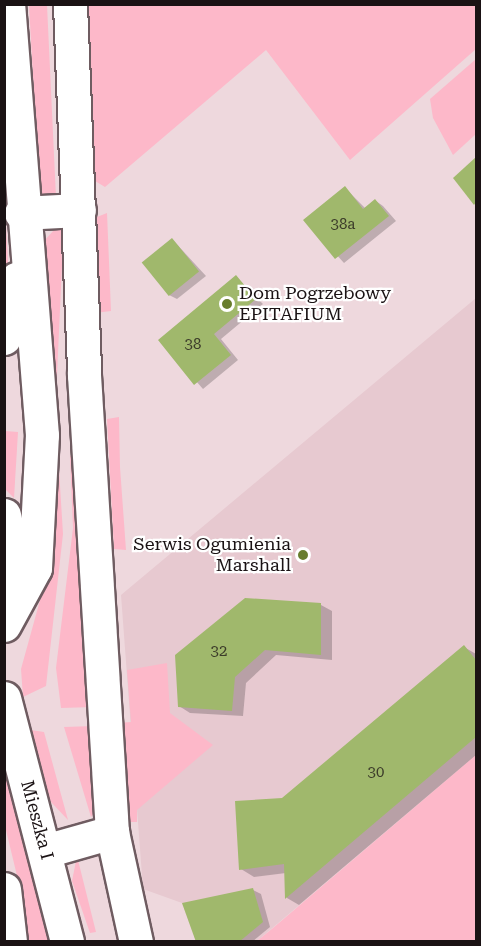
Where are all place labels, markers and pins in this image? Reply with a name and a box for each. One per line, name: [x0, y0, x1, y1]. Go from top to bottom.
place label: Dom Pogrzebowy EPITAFIUM: [239, 283, 391, 326]
marker: Dom Pogrzebowy EPITAFIUM: [220, 297, 234, 311]
place label: Serwis Ogumienia Marshall: [133, 534, 291, 576]
marker: Serwis Ogumienia Marshall: [296, 548, 310, 562]

